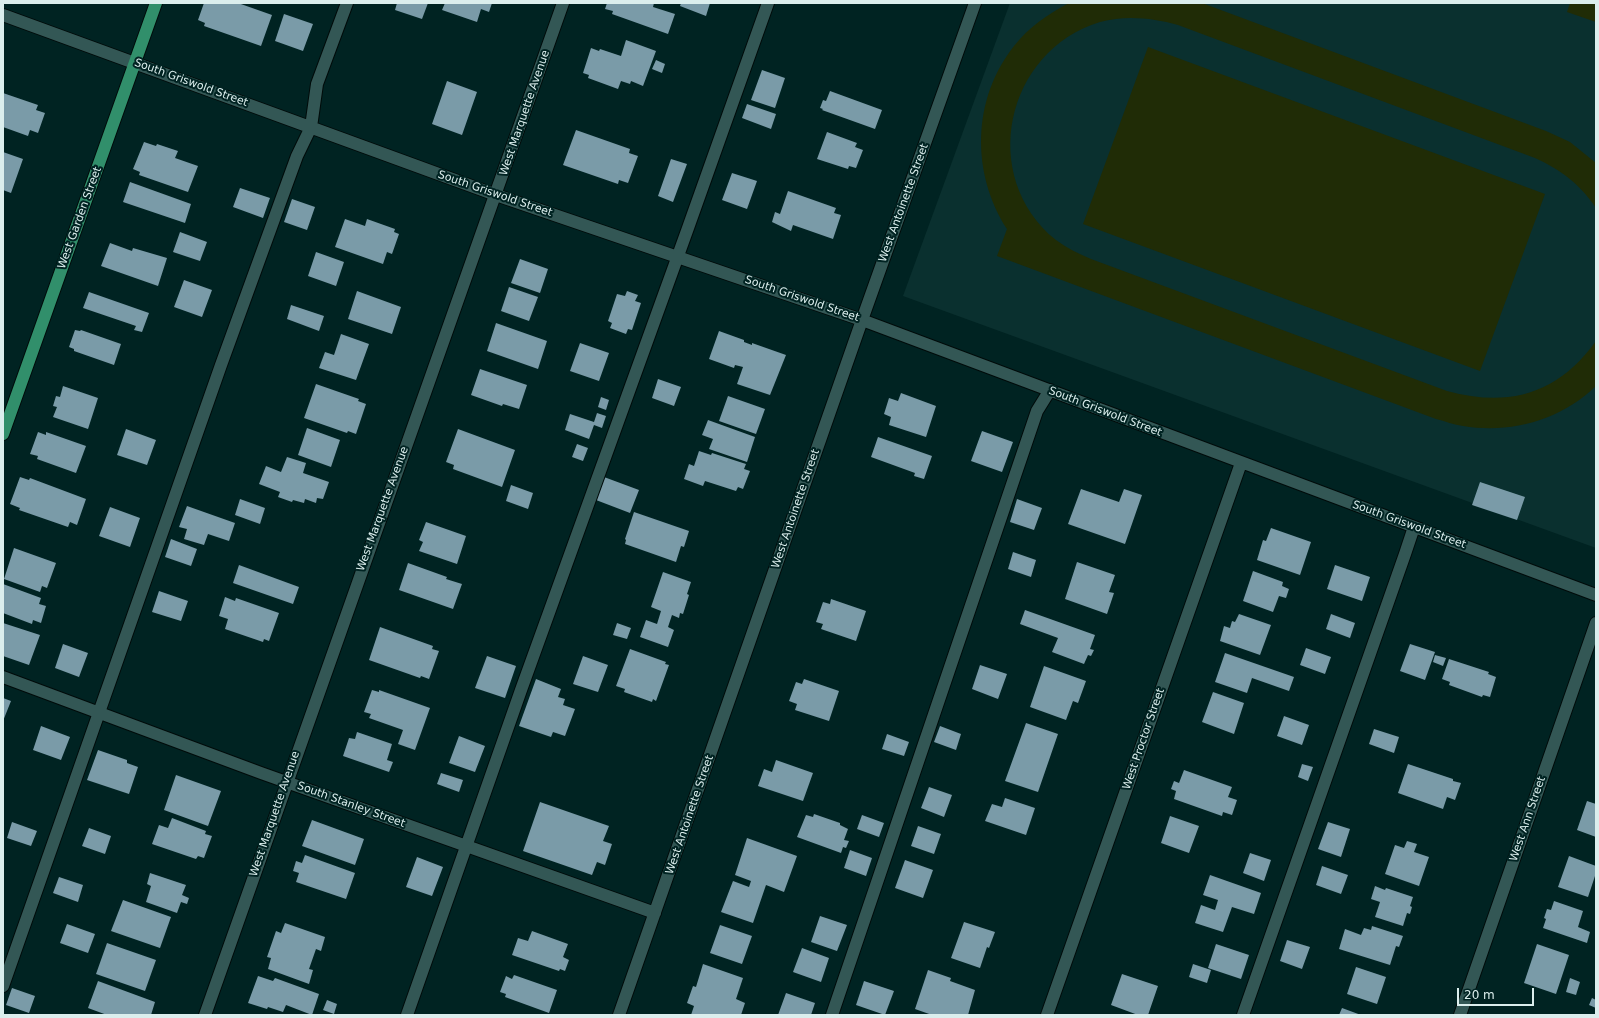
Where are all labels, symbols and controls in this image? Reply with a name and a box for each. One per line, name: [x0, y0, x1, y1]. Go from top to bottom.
street label: West Marquette Avenue: [497, 49, 553, 177]
street label: South Griswold Street: [132, 56, 250, 110]
street label: West Antoinette Street: [876, 142, 932, 264]
street label: West Garden Street: [55, 165, 105, 271]
street label: South Griswold Street: [436, 168, 554, 220]
street label: South Griswold Street: [743, 273, 861, 325]
street label: South Griswold Street: [1047, 384, 1163, 440]
street label: West Marquette Avenue: [354, 445, 412, 573]
street label: West Antoinette Street: [769, 448, 823, 570]
street label: South Griswold Street: [1350, 498, 1468, 552]
street label: West Proctor Street: [1120, 686, 1168, 792]
street label: West Marquette Avenue: [247, 750, 303, 878]
street label: West Antoinette Street: [663, 754, 717, 876]
street label: West Ann Street: [1507, 775, 1549, 863]
street label: South Stanley Street: [295, 779, 407, 831]
scale bar: [1459, 980, 1536, 1006]
text: 20 m: [1464, 988, 1495, 1002]

